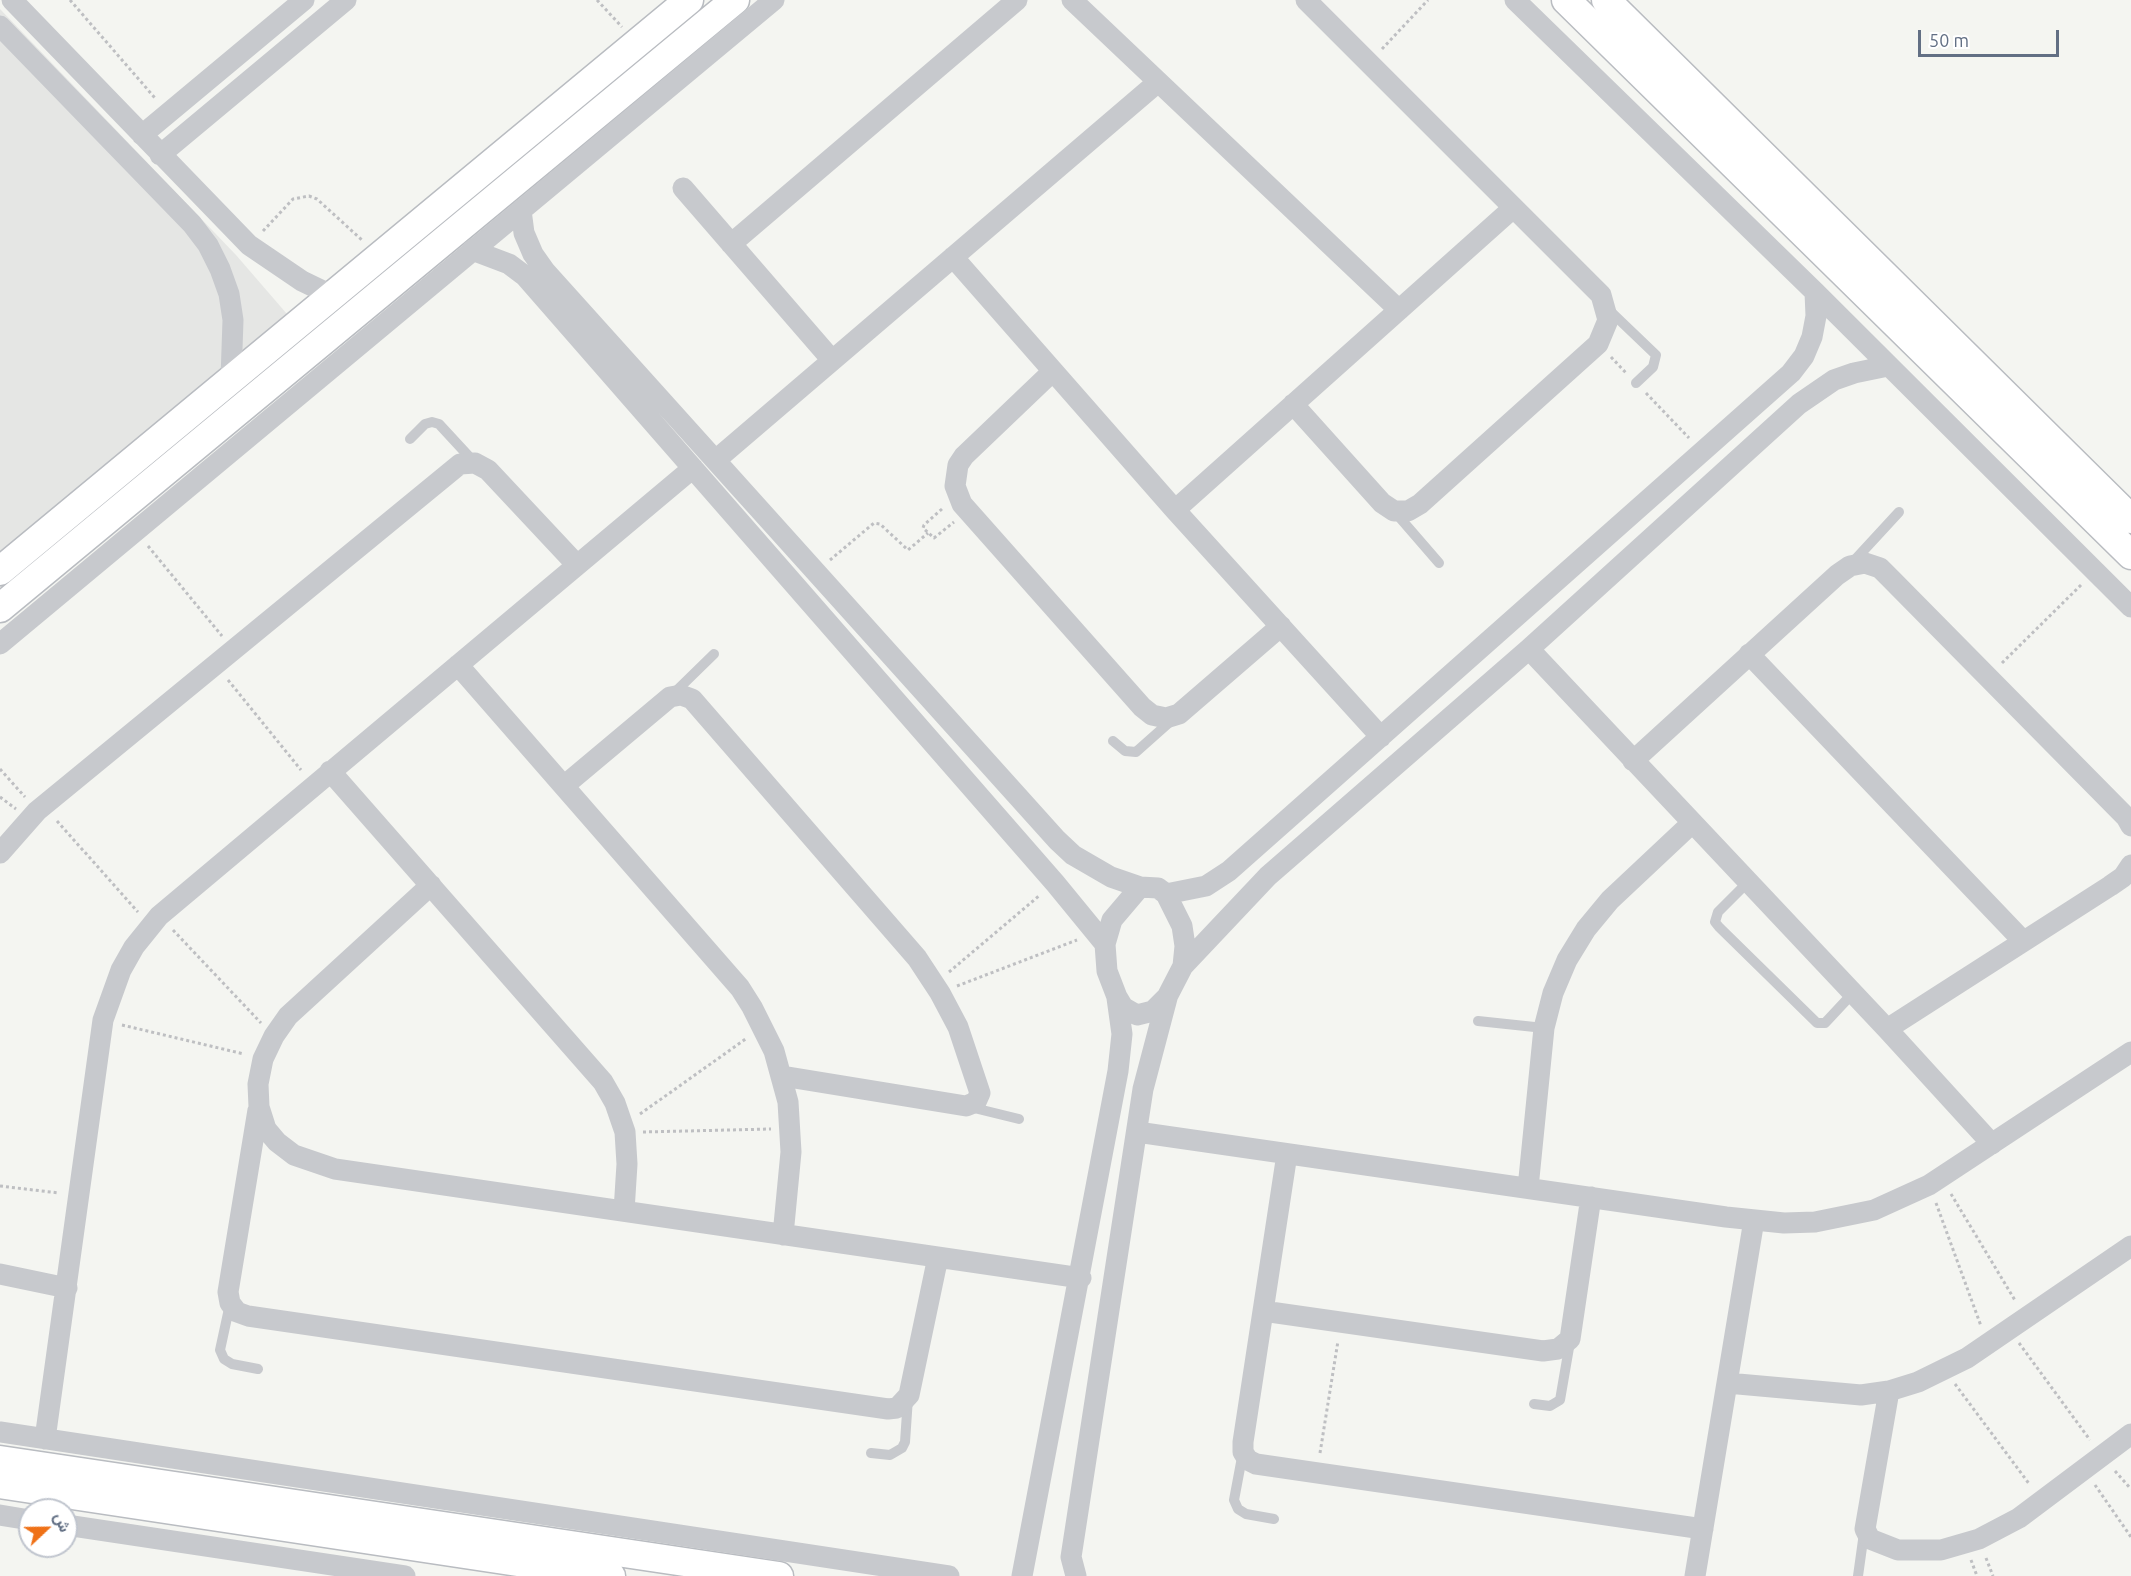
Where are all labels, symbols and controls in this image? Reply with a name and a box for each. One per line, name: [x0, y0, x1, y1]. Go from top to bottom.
scale bar: [1921, 18, 2062, 56]
text: 50 m: [1929, 30, 1969, 50]
north arrow: [18, 1498, 78, 1558]
text: ش: [51, 1510, 75, 1534]

